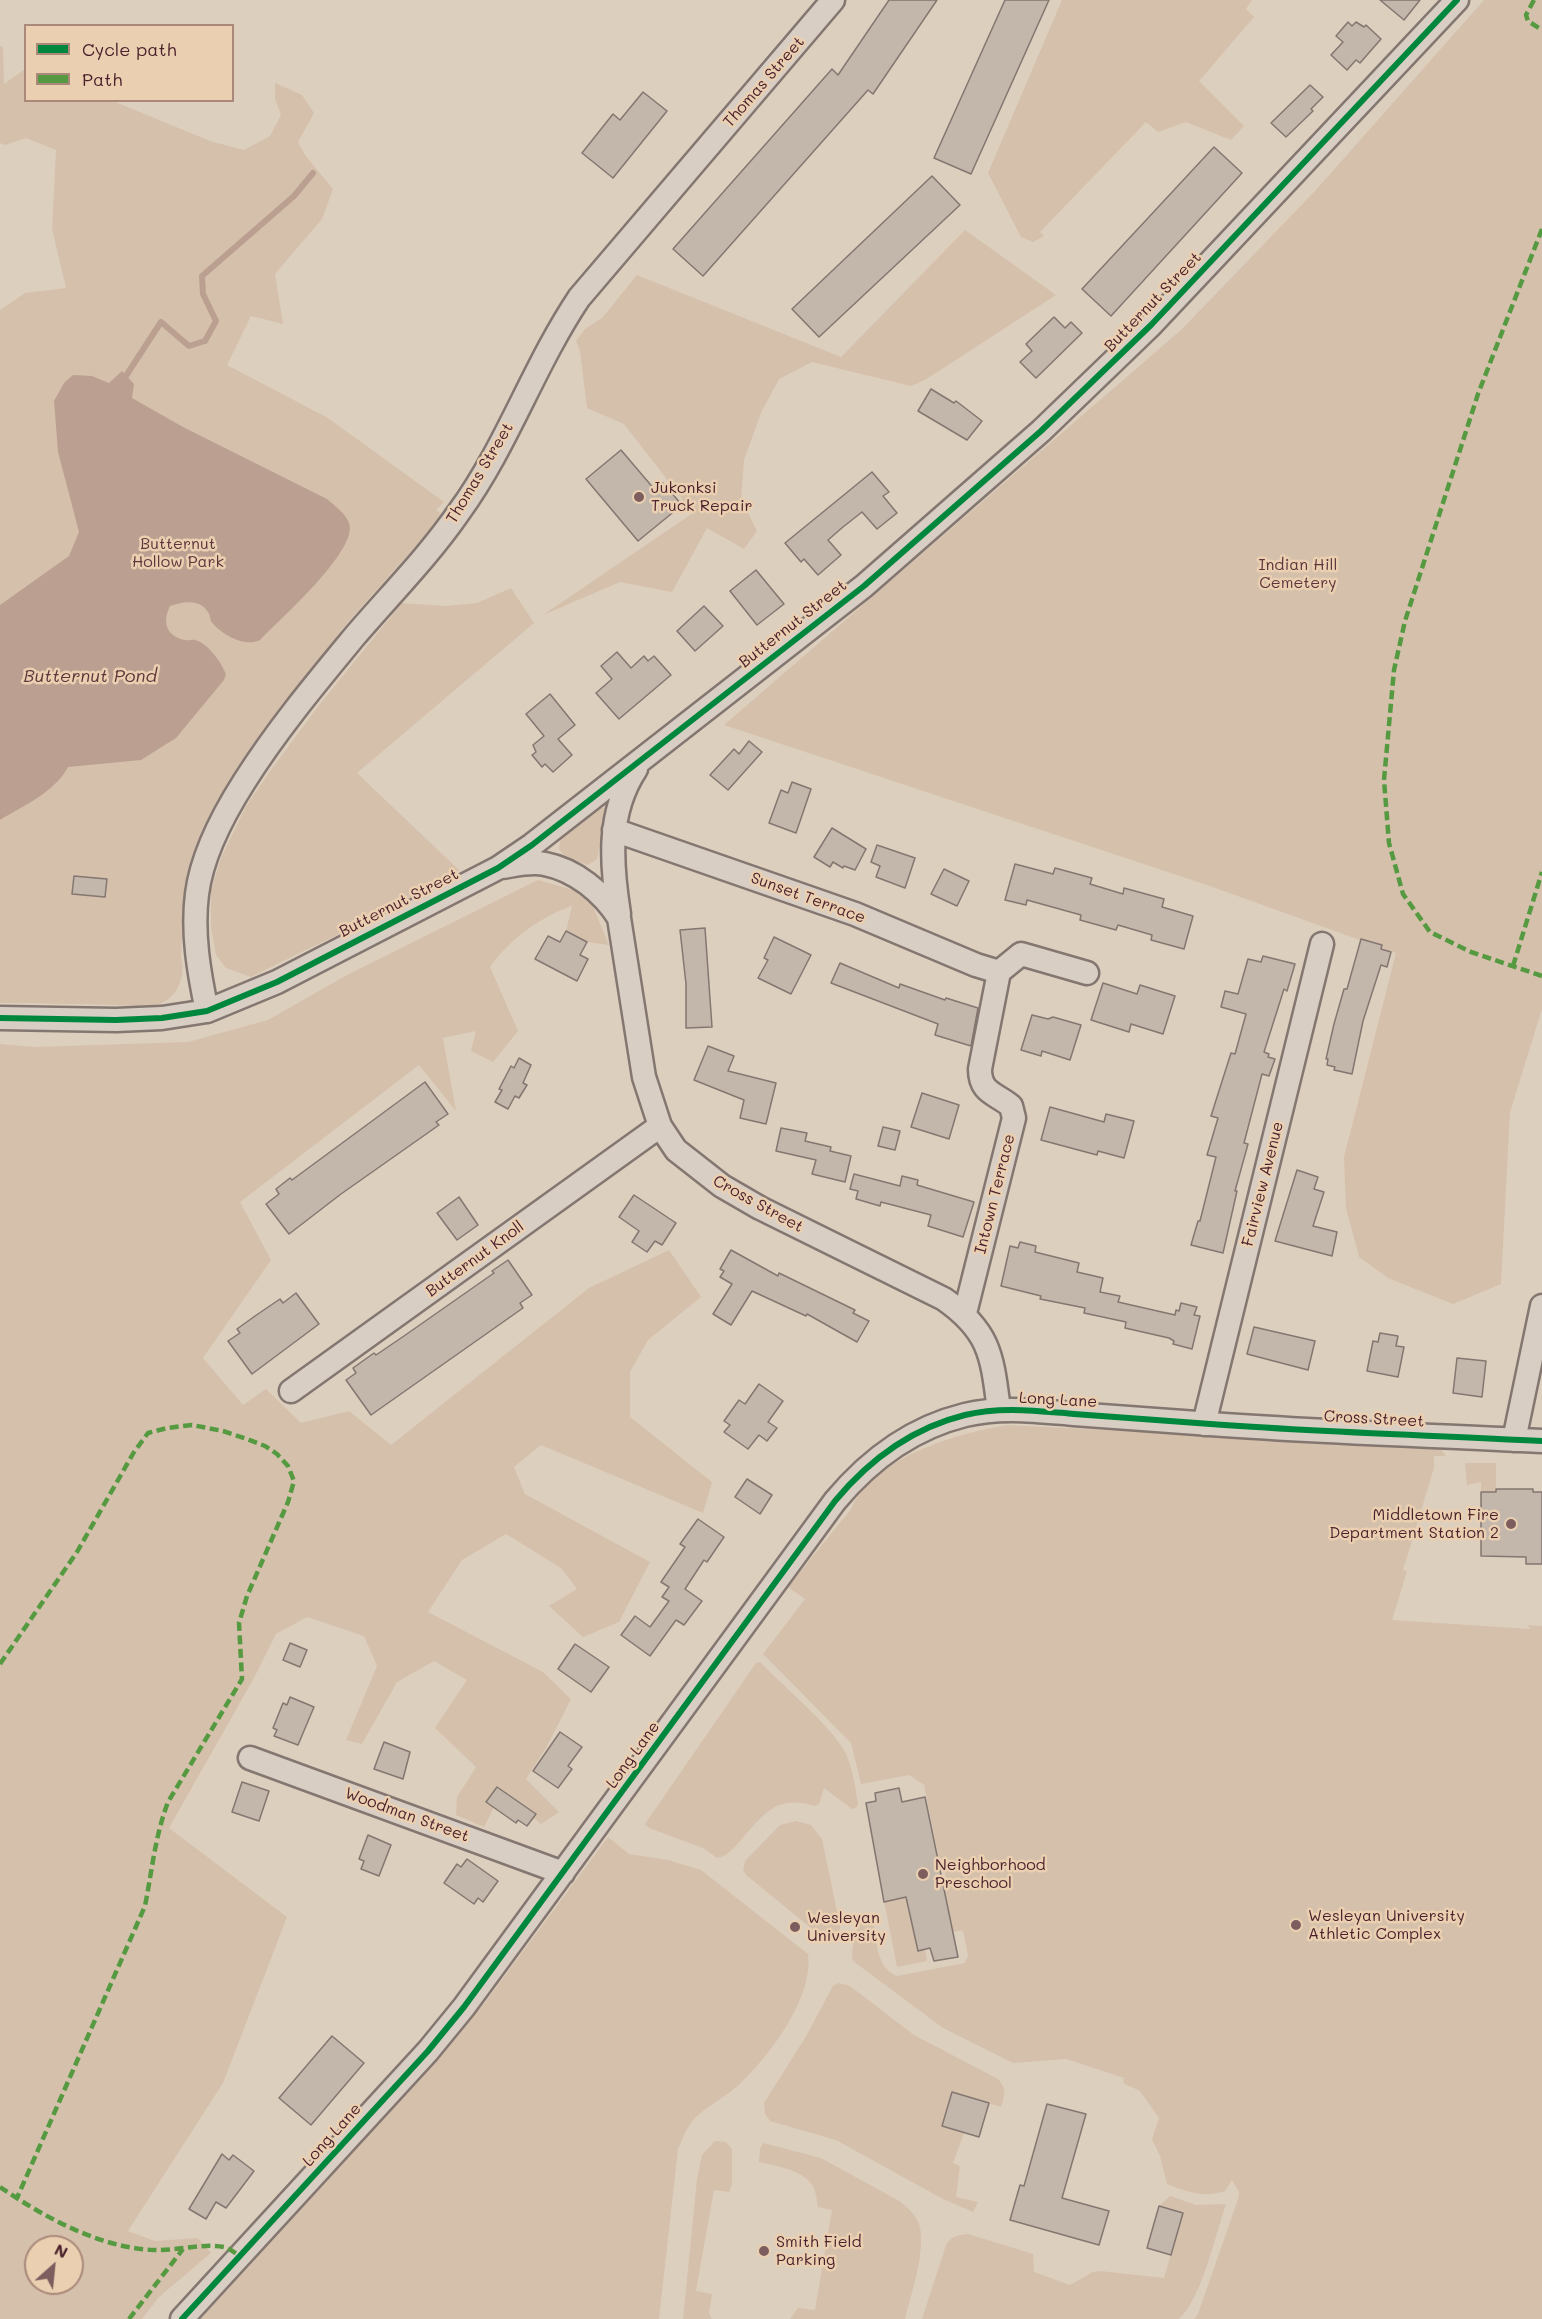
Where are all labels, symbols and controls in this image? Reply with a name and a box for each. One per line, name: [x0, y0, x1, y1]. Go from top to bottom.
legend: [24, 24, 234, 102]
street label: Thomas Street: [719, 33, 809, 131]
text: Cycle path: [82, 37, 177, 61]
text: Path: [82, 67, 122, 91]
street label: Butternut Street: [1100, 248, 1206, 356]
street label: Thomas Street: [442, 419, 518, 527]
place label: Jukonksi Truck Repair: [651, 478, 753, 516]
marker: Jukonksi Truck Repair: [632, 490, 646, 504]
park label: Butternut Hollow Park: [132, 534, 224, 572]
park label: Indian Hill Cemetery: [1258, 555, 1338, 593]
street label: Butternut Street: [735, 576, 851, 672]
water label: Butternut Pond: [23, 665, 157, 687]
street label: Butternut Street: [336, 865, 462, 941]
street label: Sunset Terrace: [748, 868, 868, 928]
street label: Fairview Avenue: [1238, 1120, 1288, 1248]
street label: Intown Terrace: [971, 1132, 1019, 1256]
street label: Cross Street: [709, 1171, 807, 1237]
street label: Butternut Knoll: [422, 1217, 528, 1301]
street label: Long Lane: [1018, 1388, 1098, 1412]
street label: Cross Street: [1323, 1407, 1425, 1431]
place label: Middletown Fire Department Station 2: [1329, 1505, 1499, 1543]
marker: Middletown Fire Department Station 2: [1504, 1517, 1518, 1531]
street label: Long Lane: [602, 1718, 664, 1792]
street label: Woodman Street: [342, 1784, 472, 1846]
place label: Neighborhood Preschool: [935, 1855, 1046, 1893]
marker: Neighborhood Preschool: [916, 1867, 930, 1881]
place label: Wesleyan University Athletic Complex: [1308, 1906, 1465, 1944]
place label: Wesleyan University: [807, 1908, 886, 1946]
marker: Wesleyan University Athletic Complex: [1289, 1918, 1303, 1932]
marker: Wesleyan University: [788, 1920, 802, 1934]
street label: Long Lane: [299, 2099, 365, 2171]
place label: Smith Field Parking: [776, 2232, 862, 2270]
north arrow: [24, 2235, 84, 2295]
text: N: [51, 2238, 72, 2262]
marker: Smith Field Parking: [757, 2244, 771, 2258]

